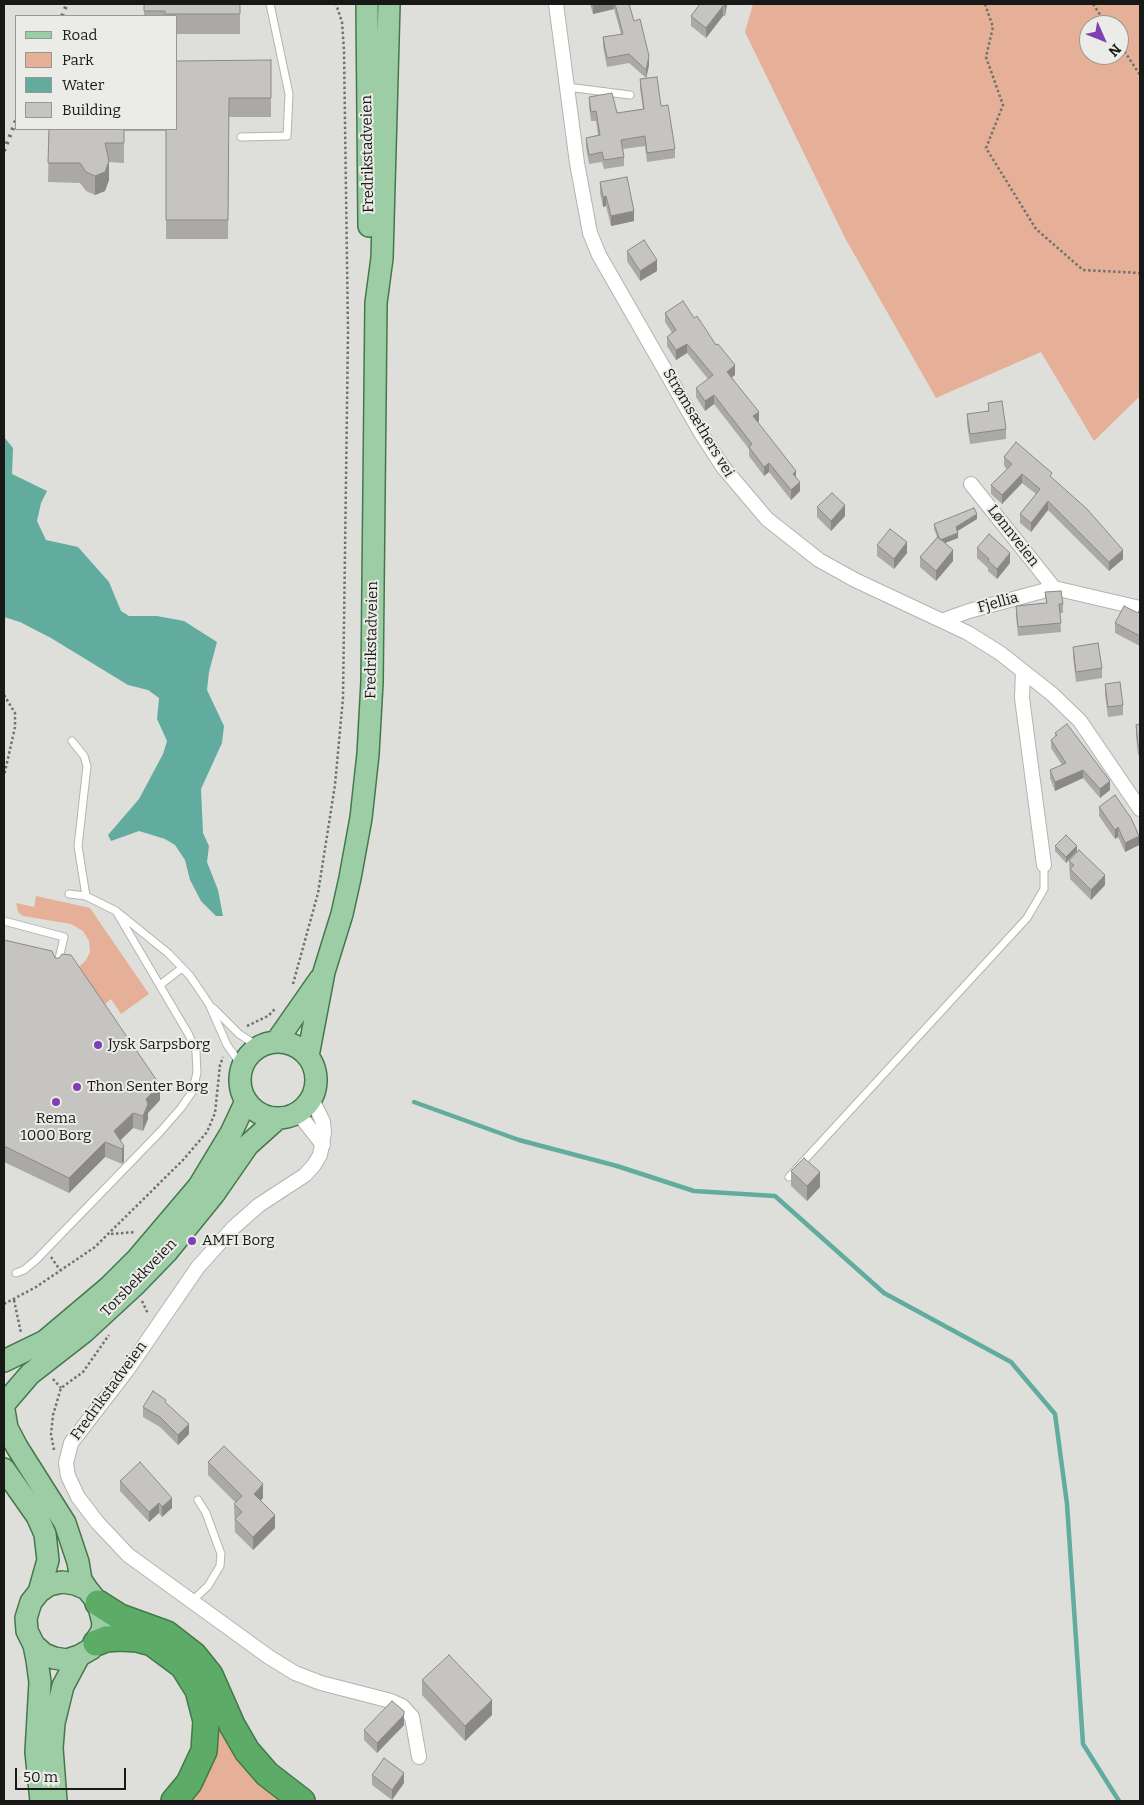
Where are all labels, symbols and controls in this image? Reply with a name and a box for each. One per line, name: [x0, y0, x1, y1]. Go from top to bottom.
legend: [15, 15, 178, 130]
north arrow: [1079, 15, 1129, 65]
text: Road: [62, 26, 97, 44]
text: N: [1105, 40, 1124, 60]
text: Park: [62, 51, 94, 69]
text: Water: [62, 76, 104, 94]
street label: Fredrikstadveien: [358, 95, 378, 213]
text: Building: [62, 101, 121, 119]
street label: Strømsæthers vei: [659, 365, 737, 481]
street label: Lønnveien: [983, 502, 1043, 570]
street label: Fredrikstadveien: [362, 581, 382, 699]
street label: Fjellia: [976, 589, 1020, 617]
place label: Jysk Sarpsborg: [108, 1036, 210, 1054]
marker: Jysk Sarpsborg: [92, 1039, 104, 1051]
place label: Thon Senter Borg: [87, 1078, 208, 1096]
marker: Thon Senter Borg: [71, 1081, 83, 1093]
marker: Rema 1000 Borg: [50, 1096, 62, 1108]
place label: Rema 1000 Borg: [21, 1110, 91, 1145]
place label: AMFI Borg: [202, 1232, 275, 1250]
street label: Torsbekkveien: [97, 1235, 181, 1321]
marker: AMFI Borg: [186, 1235, 198, 1247]
street label: Fredrikstadveien: [67, 1338, 151, 1444]
scale bar: [18, 1758, 129, 1790]
text: 50 m: [23, 1768, 58, 1786]

